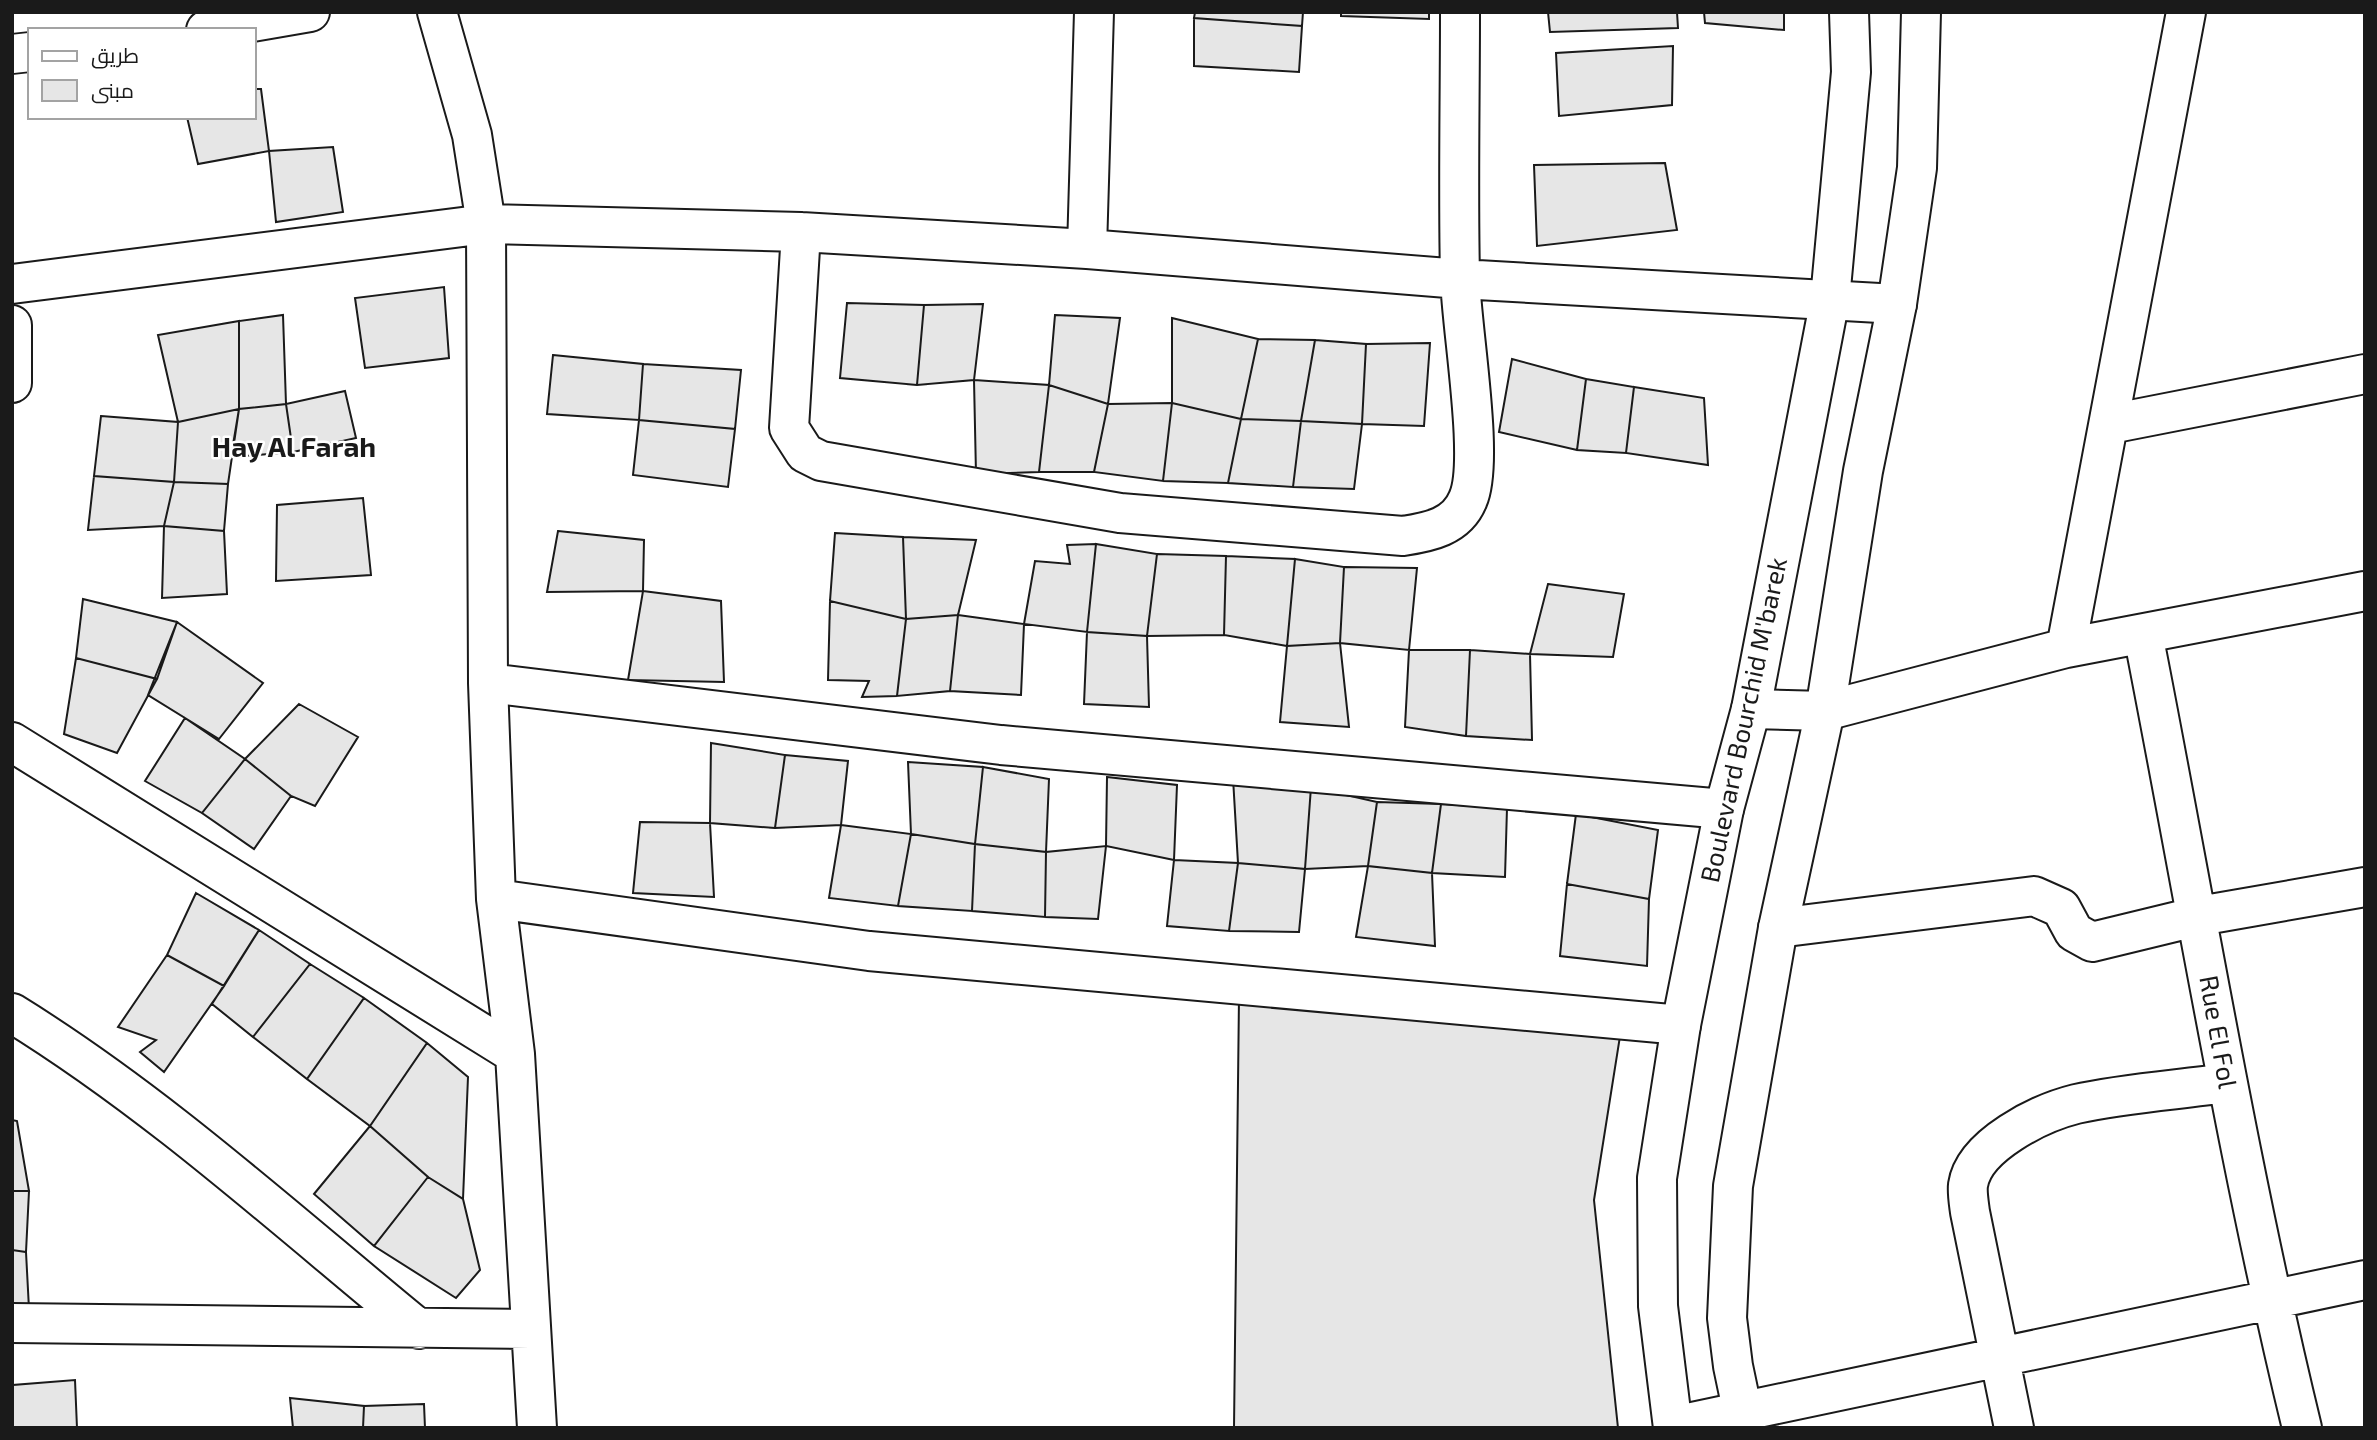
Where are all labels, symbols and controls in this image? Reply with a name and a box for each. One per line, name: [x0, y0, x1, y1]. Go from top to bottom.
legend: [28, 28, 256, 119]
text: طريق: [91, 42, 139, 69]
text: مبنى: [91, 77, 134, 104]
district label: Hay Al Farah: [212, 429, 376, 463]
street label: Boulevard Bourchid M'barek: [1693, 554, 1792, 885]
street label: Rue El Fol: [2194, 973, 2245, 1091]

